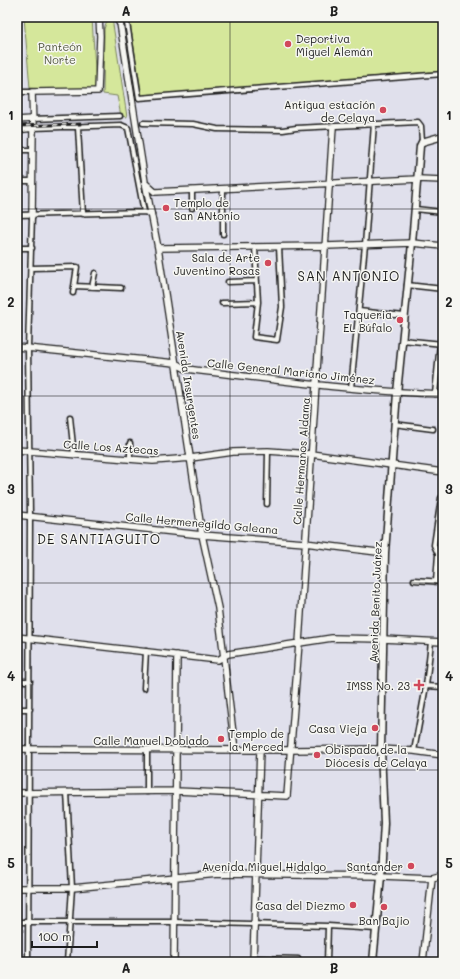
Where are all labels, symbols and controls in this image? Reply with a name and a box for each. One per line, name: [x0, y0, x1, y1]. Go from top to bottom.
text: A: [121, 2, 131, 19]
text: B: [330, 2, 339, 19]
place label: Deportiva Miguel Alemán: [296, 31, 373, 59]
park label: Panteón Norte: [38, 39, 82, 67]
marker: Deportiva Miguel Alemán: [283, 39, 293, 49]
place label: Antigua estación de Celaya: [284, 97, 375, 125]
marker: Antigua estación de Celaya: [378, 105, 388, 115]
text: 1: [8, 106, 14, 123]
text: 1: [446, 106, 452, 123]
place label: Templo de San ANtonio: [174, 195, 240, 223]
marker: Templo de San ANtonio: [161, 203, 171, 213]
place label: Sala de Arte Juventino Rosas: [174, 250, 260, 278]
marker: Sala de Arte Juventino Rosas: [263, 258, 273, 268]
district label: SAN ANTONIO: [298, 267, 400, 284]
text: 2: [7, 293, 15, 310]
text: 2: [445, 293, 453, 310]
place label: Taqueria EL Búfalo: [343, 307, 392, 335]
marker: Taqueria EL Búfalo: [395, 315, 405, 325]
street label: Avenida Insurgentes: [173, 329, 205, 441]
street label: Calle General Mariano Jiménez: [206, 355, 376, 387]
street label: Calle Hermanos Aldama: [289, 397, 313, 525]
street label: Calle Los Aztecas: [63, 436, 159, 458]
text: 3: [7, 480, 15, 497]
text: 3: [445, 480, 453, 497]
street label: Calle Hermenegildo Galeana: [125, 509, 279, 537]
district label: DE SANTIAGUITO: [37, 530, 161, 547]
street label: Avenida Benito Juárez: [365, 541, 385, 663]
text: 4: [7, 667, 15, 684]
text: 4: [445, 667, 453, 684]
place label: IMSS No. 23: [347, 678, 411, 693]
marker: IMSS No. 23: [413, 679, 425, 691]
place label: Casa Vieja: [309, 721, 367, 736]
marker: Casa Vieja: [370, 723, 380, 733]
place label: Templo de la Merced: [229, 726, 284, 754]
street label: Calle Manuel Doblado: [93, 733, 209, 748]
marker: Templo de la Merced: [216, 734, 226, 744]
place label: Obispado de la Diócesis de Celaya: [325, 742, 428, 770]
marker: Obispado de la Diócesis de Celaya: [312, 750, 322, 760]
text: 5: [7, 854, 15, 871]
text: 5: [445, 854, 453, 871]
street label: Avenida Miguel Hidalgo: [202, 859, 327, 874]
place label: Santander: [347, 859, 403, 874]
marker: Santander: [406, 861, 416, 871]
place label: Casa del Diezmo: [255, 898, 345, 913]
marker: Casa del Diezmo: [348, 900, 358, 910]
marker: Ban Bajio: [379, 902, 389, 912]
place label: Ban Bajio: [359, 913, 410, 928]
scale bar: [32, 923, 97, 949]
text: 100 m: [38, 928, 72, 944]
text: A: [121, 959, 131, 976]
text: B: [330, 959, 339, 976]

